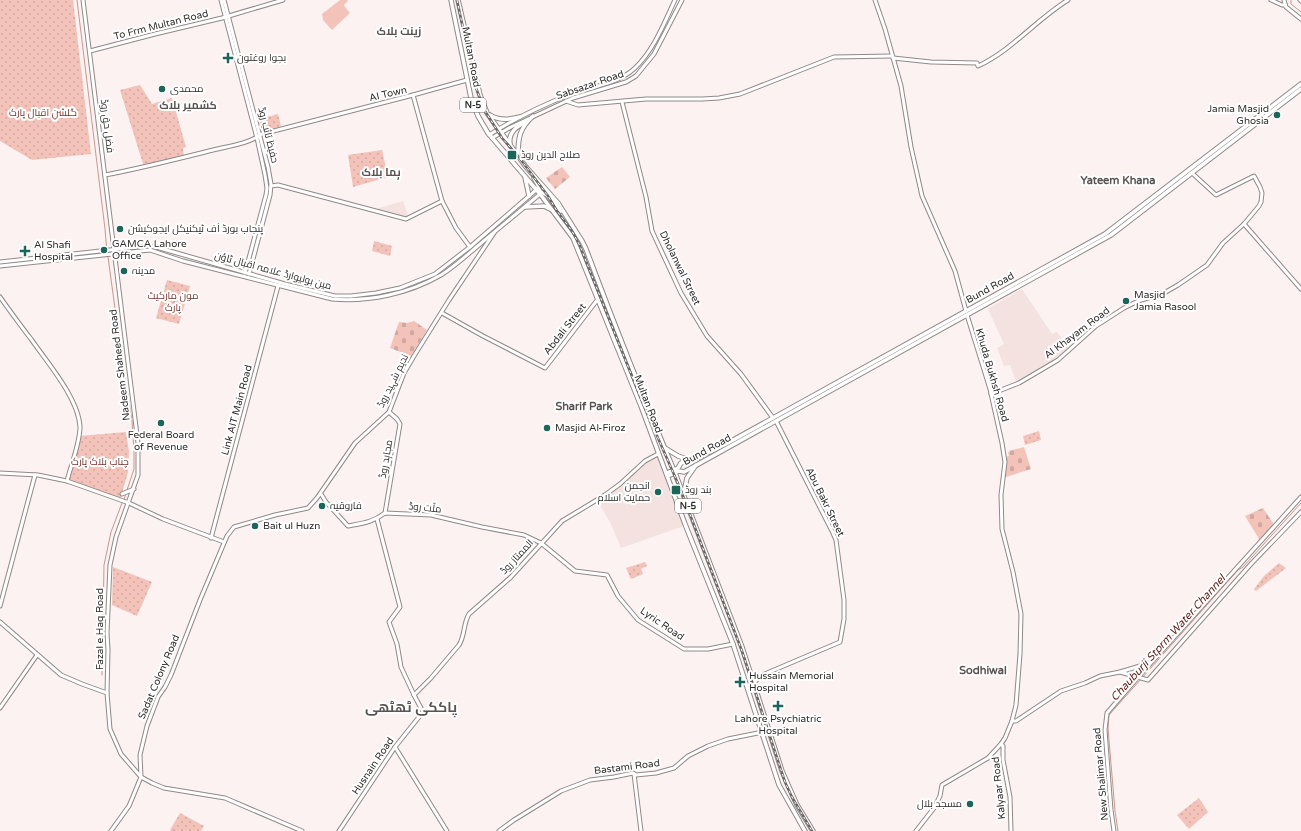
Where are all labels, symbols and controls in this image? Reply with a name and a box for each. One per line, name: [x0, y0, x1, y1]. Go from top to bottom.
street label: To Frm Multan Road: [113, 7, 209, 43]
district label: زینت بلاک: [377, 25, 421, 38]
street label: Multan Road: [459, 26, 483, 88]
marker: بجوا روغتون: [222, 52, 234, 64]
place label: بجوا روغتون: [237, 52, 286, 64]
street label: Sabsazar Road: [555, 68, 625, 102]
place label: محمدی: [170, 83, 204, 95]
marker: محمدی: [157, 84, 167, 94]
street label: AI Town: [368, 84, 408, 104]
street label: فضل حق روڈ: [98, 98, 116, 154]
road number: N-5: [460, 98, 486, 112]
district label: کشمیر بلاک: [159, 99, 217, 112]
place label: Jamia Masjid Ghosia: [1207, 103, 1269, 127]
street label: حفیظ تائب روڈ: [255, 106, 281, 164]
park label: گلشنِ اقبال پارک: [9, 107, 77, 120]
marker: Jamia Masjid Ghosia: [1272, 110, 1282, 120]
marker: صلاح الدین روڈ: [506, 149, 518, 161]
place label: صلاح الدین روڈ: [521, 149, 580, 161]
district label: ہما بلاک: [362, 166, 401, 180]
district label: Yateem Khana: [1081, 174, 1155, 187]
place label: پنجاب بورڈ آف ٹیکنیکل ایجوکیشن: [128, 223, 264, 235]
marker: پنجاب بورڈ آف ٹیکنیکل ایجوکیشن: [115, 224, 125, 234]
street label: Dholanwal Street: [657, 229, 703, 307]
place label: GAMCA Lahore Office: [112, 238, 187, 262]
place label: Al Shafi Hospital: [34, 239, 73, 263]
marker: Al Shafi Hospital: [19, 245, 31, 257]
marker: GAMCA Lahore Office: [99, 245, 109, 255]
street label: مین بولیوارڈ علامہ اقبال ٹاؤن: [213, 250, 333, 292]
place label: مدینہ: [132, 265, 155, 277]
marker: مدینہ: [119, 266, 129, 276]
street label: Bund Road: [964, 270, 1016, 306]
place label: Masjid Jamia Rasool: [1134, 289, 1196, 313]
park label: مون مارکیٹ پارک: [148, 290, 198, 314]
marker: Masjid Jamia Rasool: [1121, 296, 1131, 306]
street label: Abdali Street: [541, 301, 589, 357]
street label: Al Khayam Road: [1042, 305, 1112, 361]
street label: Nadeem Shaheed Road: [107, 309, 133, 421]
street label: Khuda Bukhsh Road: [973, 327, 1011, 423]
street label: ندیم شہید روڈ: [375, 352, 412, 410]
street label: Link AIT Main Road: [219, 364, 255, 456]
street label: Multan Road: [631, 373, 665, 435]
district label: Sharif Park: [555, 400, 613, 413]
marker: Federal Board of Revenue: [156, 418, 166, 428]
place label: Masjid Al-Firoz: [555, 422, 626, 434]
marker: Masjid Al-Firoz: [542, 423, 552, 433]
place label: Federal Board of Revenue: [128, 429, 194, 453]
street label: Bund Road: [681, 432, 733, 468]
street label: مجاہد روڈ: [377, 439, 395, 479]
park label: چناب بلاک پارک: [71, 456, 129, 468]
street label: Abu Bakr Street: [803, 465, 847, 539]
place label: انجمن حمایتِ اسلام: [597, 480, 650, 505]
marker: بند روڈ: [670, 484, 682, 496]
place label: بند روڈ: [685, 484, 711, 496]
marker: انجمن حمایتِ اسلام: [653, 487, 663, 497]
road number: N-5: [675, 499, 701, 513]
place label: فاروقیہ: [330, 500, 362, 512]
street label: ملّت روڈ: [408, 500, 442, 516]
marker: فاروقیہ: [317, 501, 327, 511]
place label: Bait ul Huzn: [263, 520, 320, 532]
marker: Bait ul Huzn: [250, 521, 260, 531]
street label: الممتاز روڈ: [498, 537, 536, 577]
water label: Chauburji Stprm Water Channel: [1108, 571, 1229, 704]
street label: Fazal e Haq Road: [94, 588, 106, 670]
street label: Lyric Road: [638, 605, 686, 643]
street label: Sadat Colony Road: [136, 633, 182, 721]
district label: Sodhiwal: [959, 664, 1007, 677]
place label: Hussain Memorial Hospital: [749, 670, 834, 694]
marker: Hussain Memorial Hospital: [734, 676, 746, 688]
district label: پاککی ٹھٹھی: [365, 699, 457, 718]
marker: Lahore Psychiatric Hospital: [772, 700, 784, 712]
place label: Lahore Psychiatric Hospital: [734, 713, 822, 737]
street label: New Shalimar Road: [1091, 727, 1111, 821]
street label: Husnain Road: [349, 735, 397, 797]
street label: Kalyaar Road: [990, 756, 1008, 820]
street label: Bastami Road: [593, 757, 661, 777]
place label: مسجد بلال: [917, 798, 962, 810]
marker: مسجد بلال: [965, 799, 975, 809]

